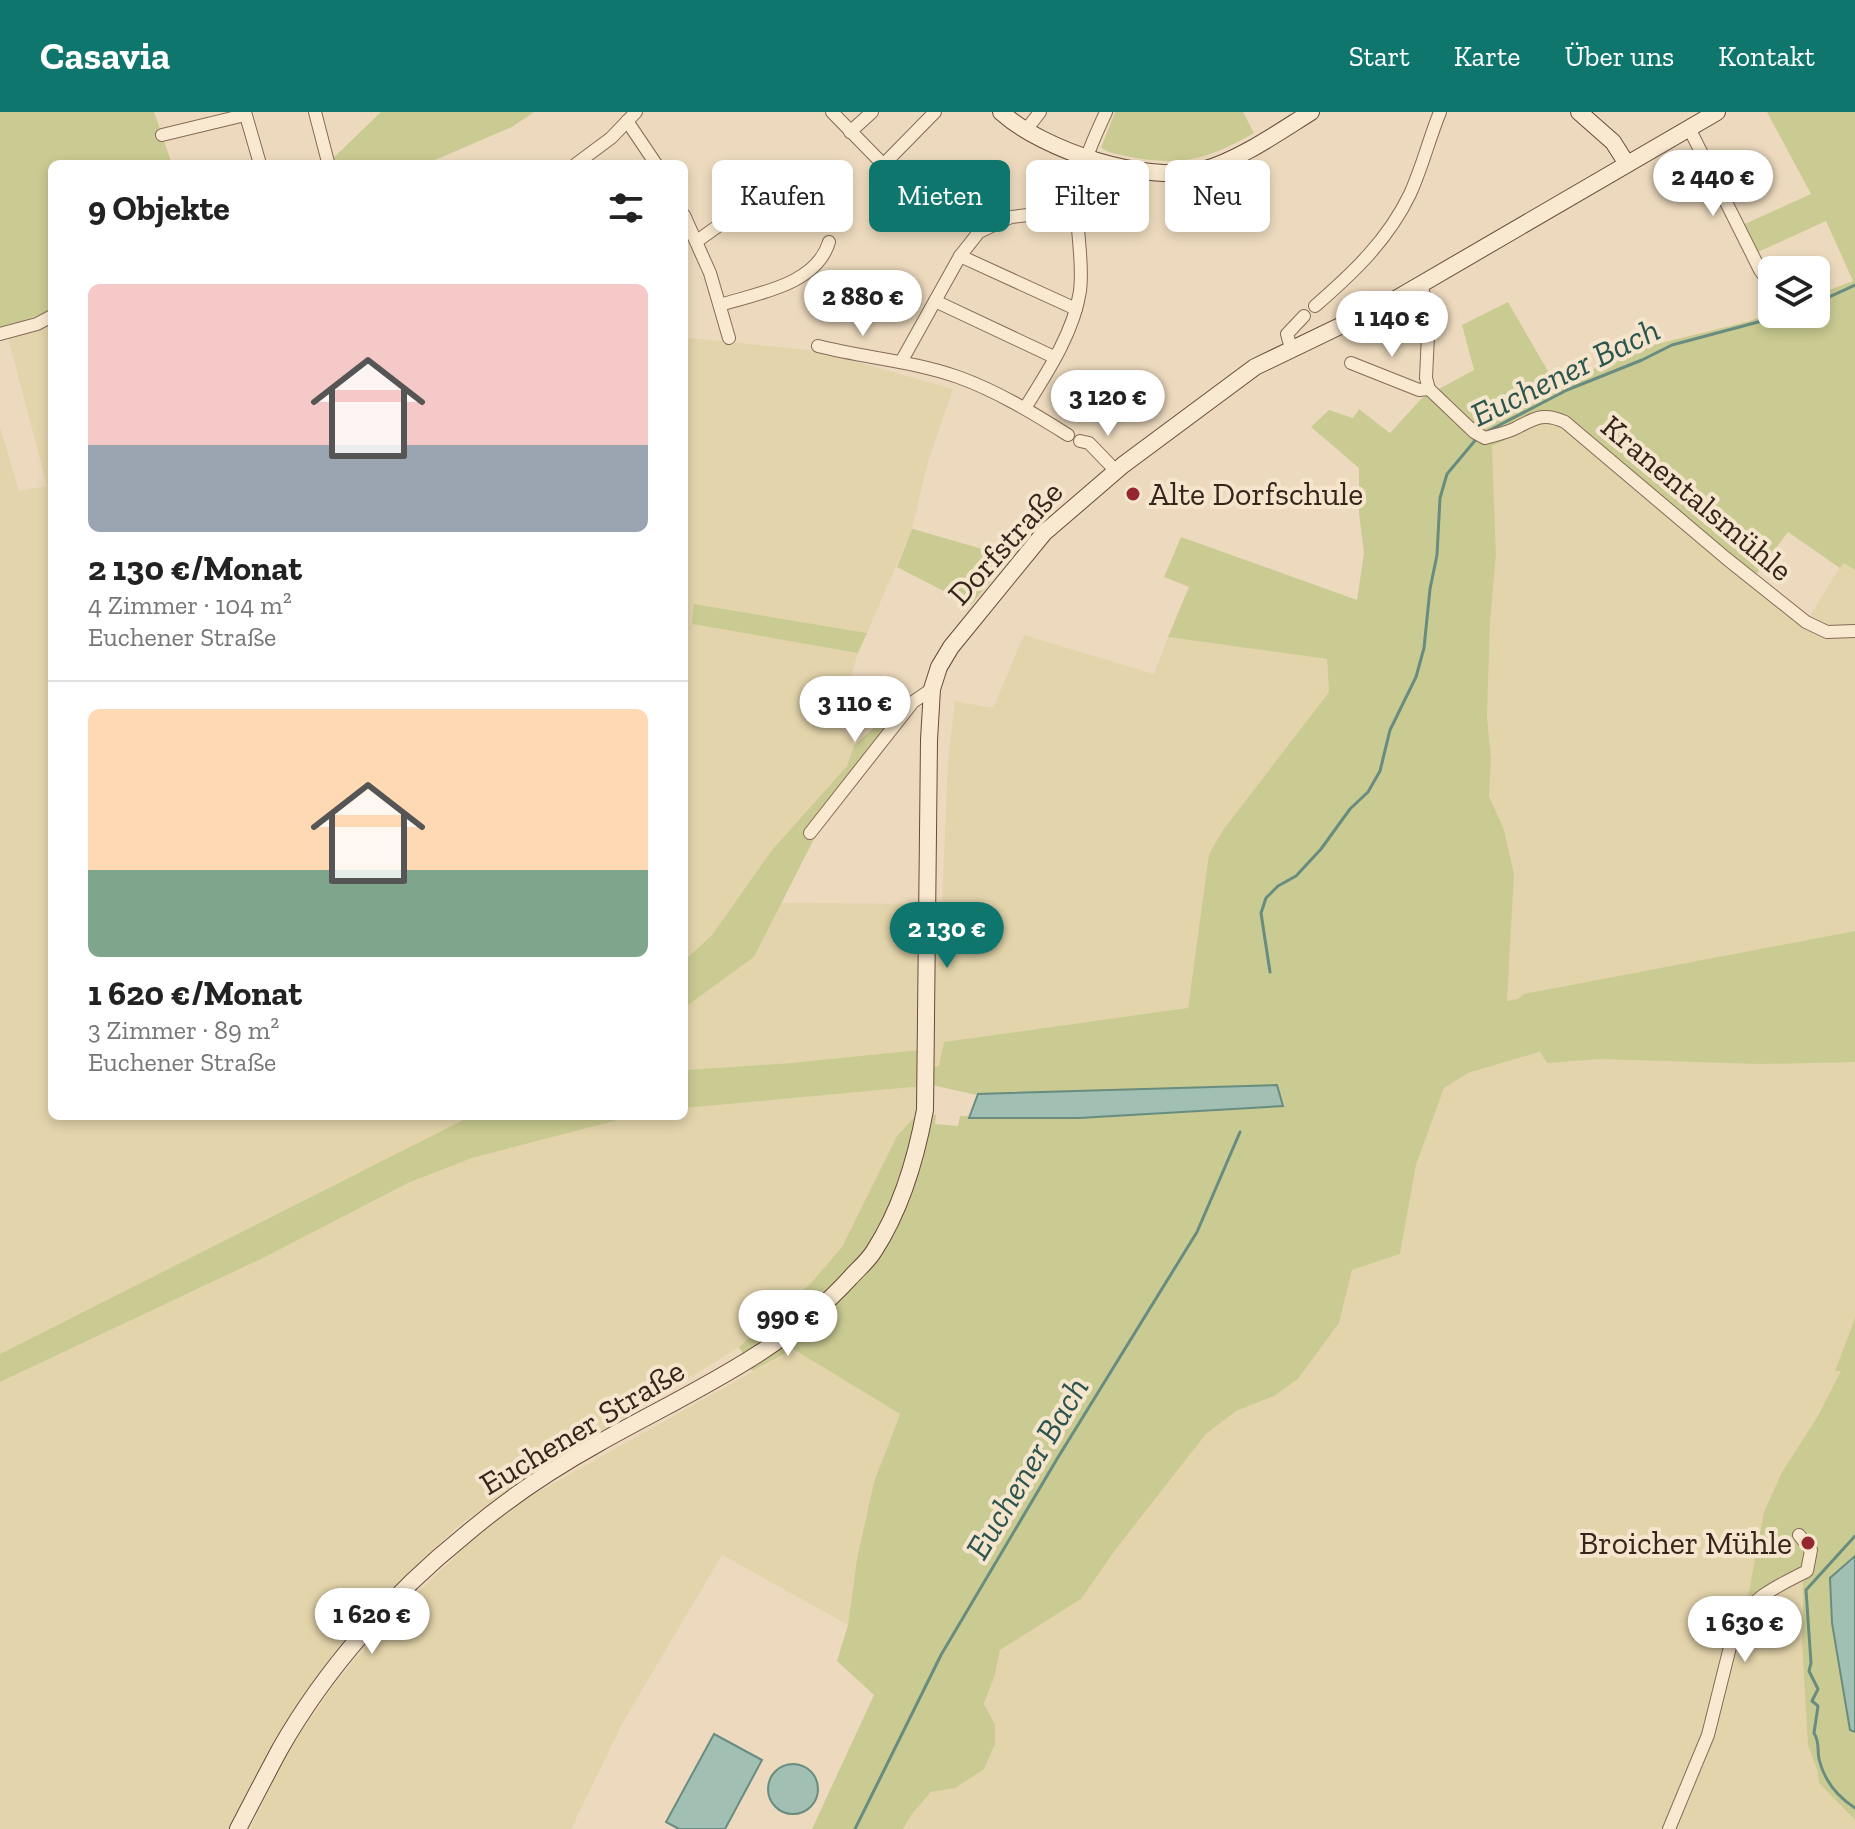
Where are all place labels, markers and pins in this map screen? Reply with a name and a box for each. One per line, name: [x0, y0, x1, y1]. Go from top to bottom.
pin: 2 440 €: [1639, 150, 1787, 218]
pin: 2 880 €: [789, 270, 937, 338]
pin: 1 140 €: [1318, 291, 1466, 359]
pin: 3 120 €: [1034, 370, 1182, 438]
place label: Alte Dorfschule: [1149, 475, 1363, 513]
marker: Alte Dorfschule: [1124, 485, 1142, 503]
pin: 3 110 €: [781, 676, 929, 744]
pin: 2 130 €: [873, 902, 1021, 970]
pin: 990 €: [732, 1290, 844, 1358]
place label: Broicher Mühle: [1579, 1524, 1792, 1562]
marker: Broicher Mühle: [1799, 1534, 1817, 1552]
pin: 1 620 €: [298, 1588, 446, 1656]
pin: 1 630 €: [1671, 1596, 1819, 1664]

